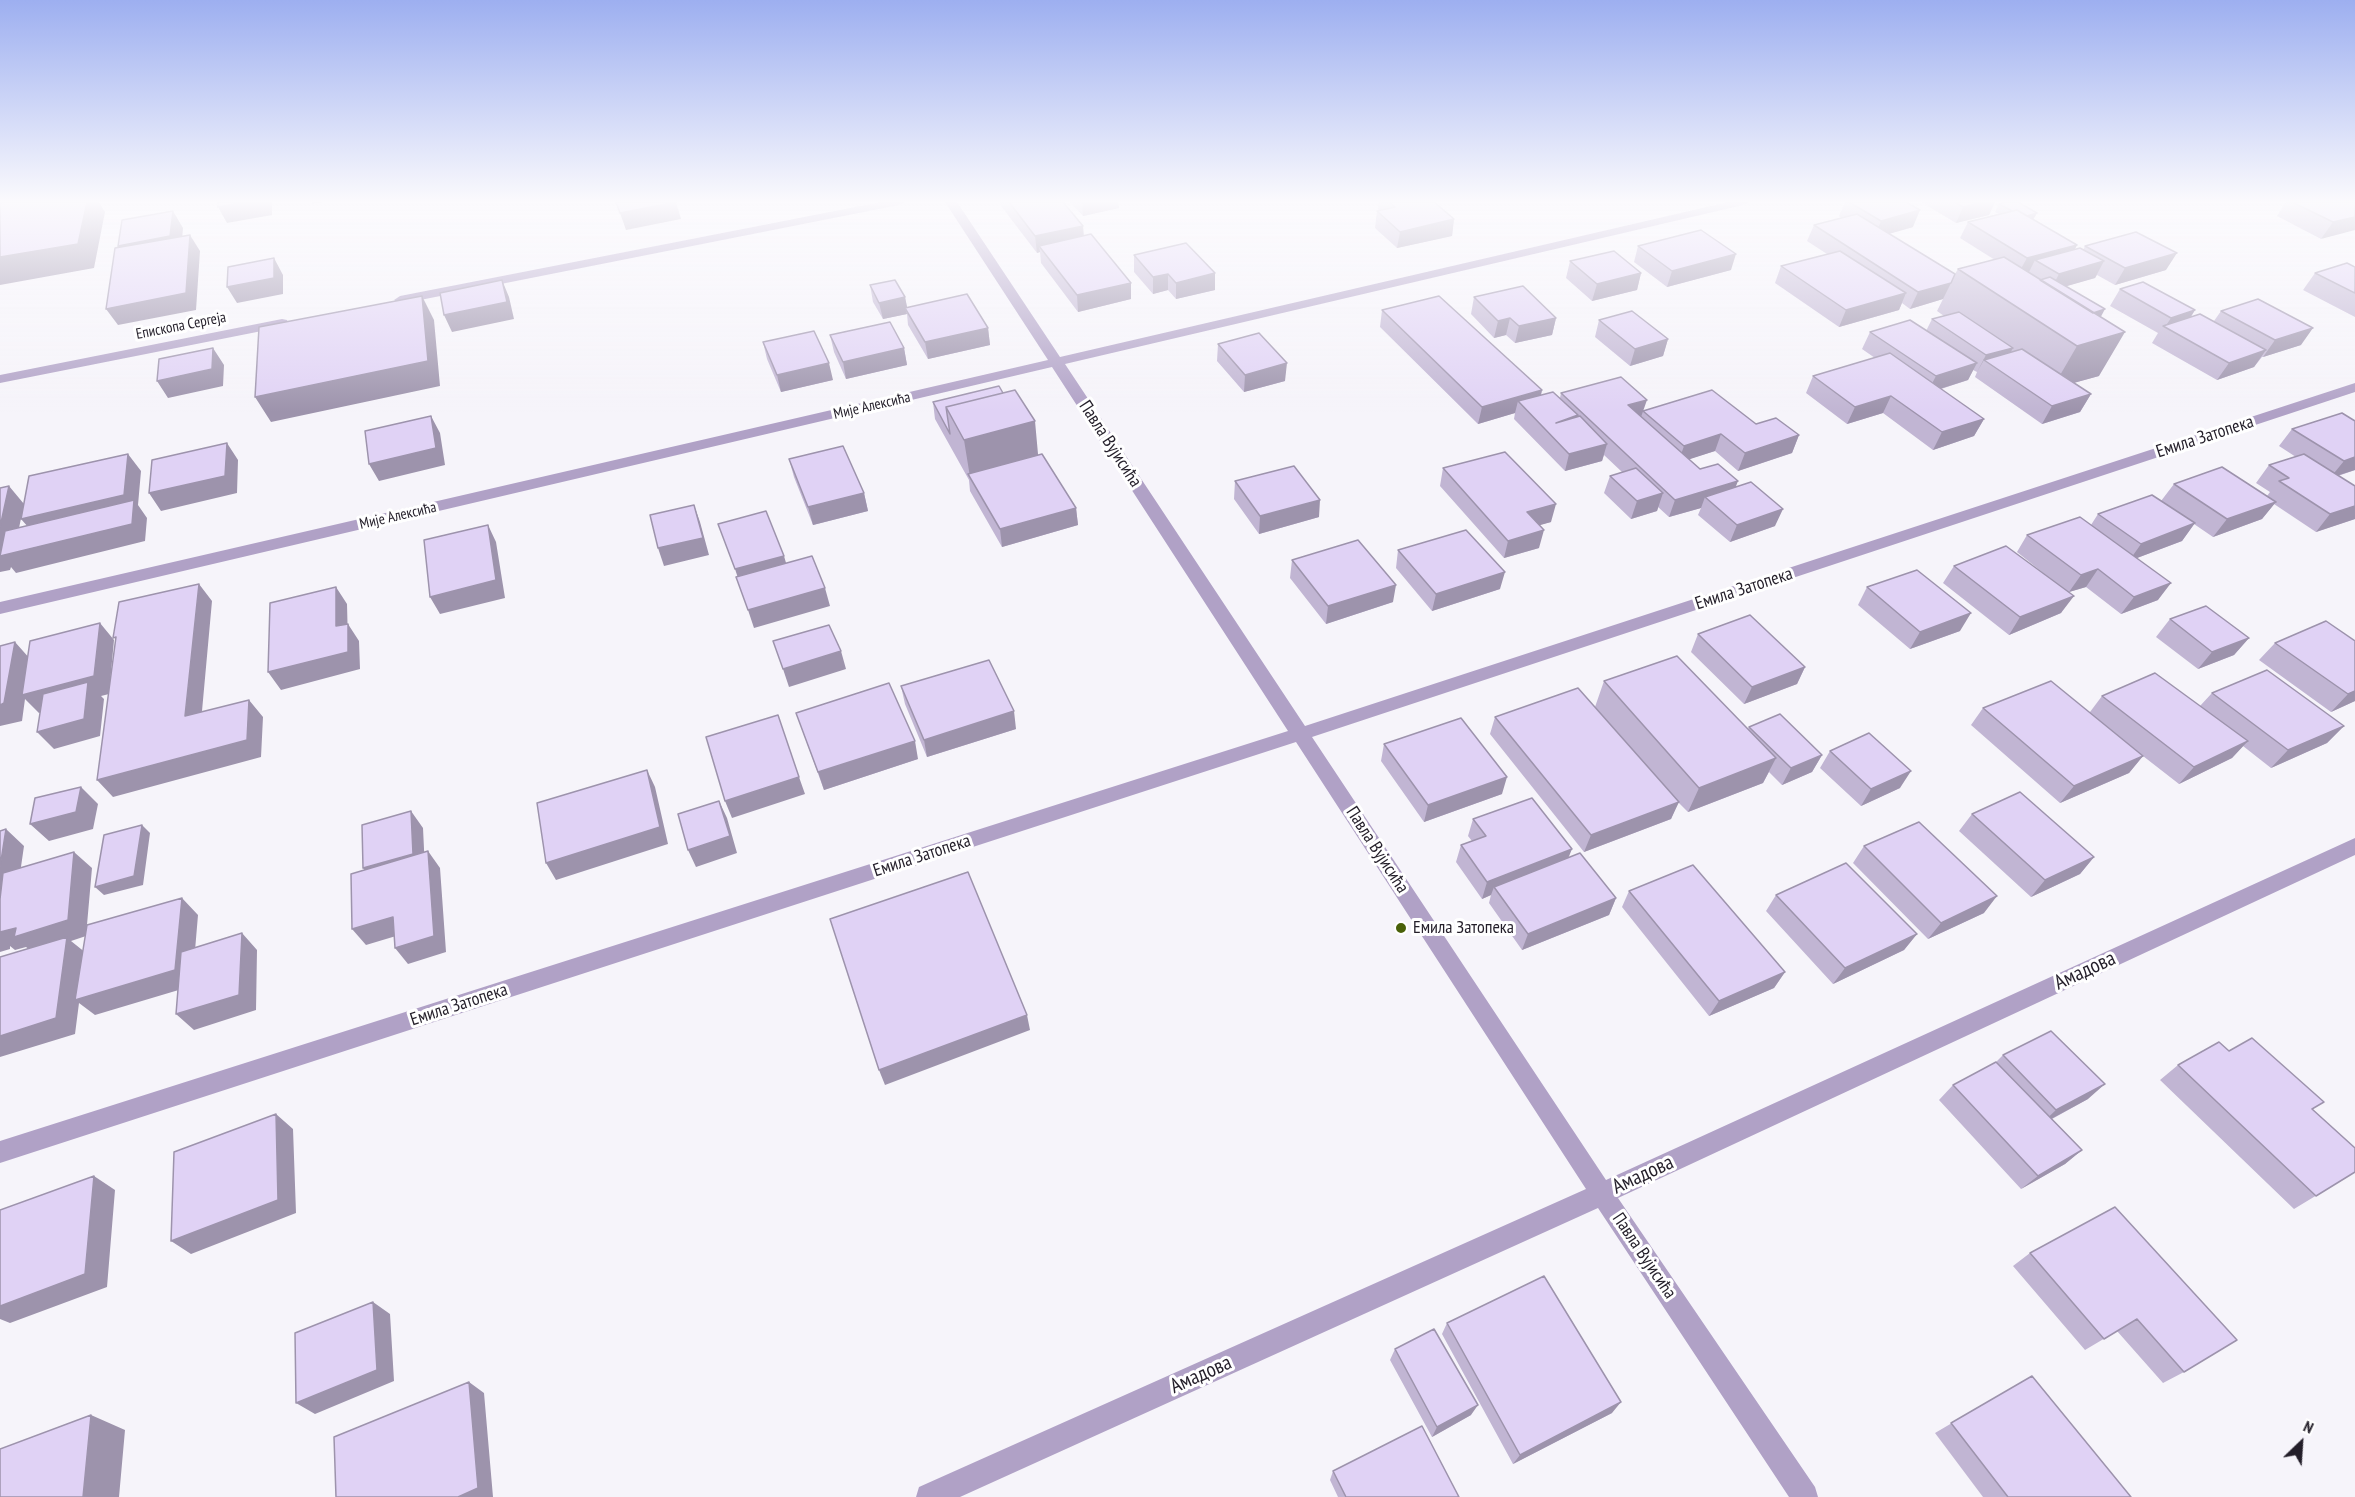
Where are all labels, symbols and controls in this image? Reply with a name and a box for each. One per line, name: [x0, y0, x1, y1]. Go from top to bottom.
street label: Епископа Сергеја: [134, 308, 228, 344]
street label: Мије Алексића: [832, 388, 912, 424]
street label: Павла Вујисића: [1074, 397, 1146, 491]
street label: Емила Затопека: [2154, 411, 2256, 463]
street label: Мије Алексића: [358, 498, 438, 534]
street label: Емила Затопека: [1693, 563, 1795, 615]
street label: Павла Вујисића: [1341, 803, 1413, 897]
street label: Емила Затопека: [871, 830, 973, 882]
place label: Емила Затопека: [1413, 917, 1514, 939]
marker: Емила Затопека: [1394, 921, 1408, 935]
street label: Амадова: [2050, 946, 2120, 996]
street label: Емила Затопека: [408, 979, 510, 1031]
street label: Амадова: [1608, 1150, 1678, 1200]
street label: Павла Вујисића: [1607, 1209, 1681, 1303]
street label: Амадова: [1166, 1350, 1236, 1400]
north arrow: [2271, 1413, 2331, 1473]
text: N: [2300, 1416, 2317, 1438]

